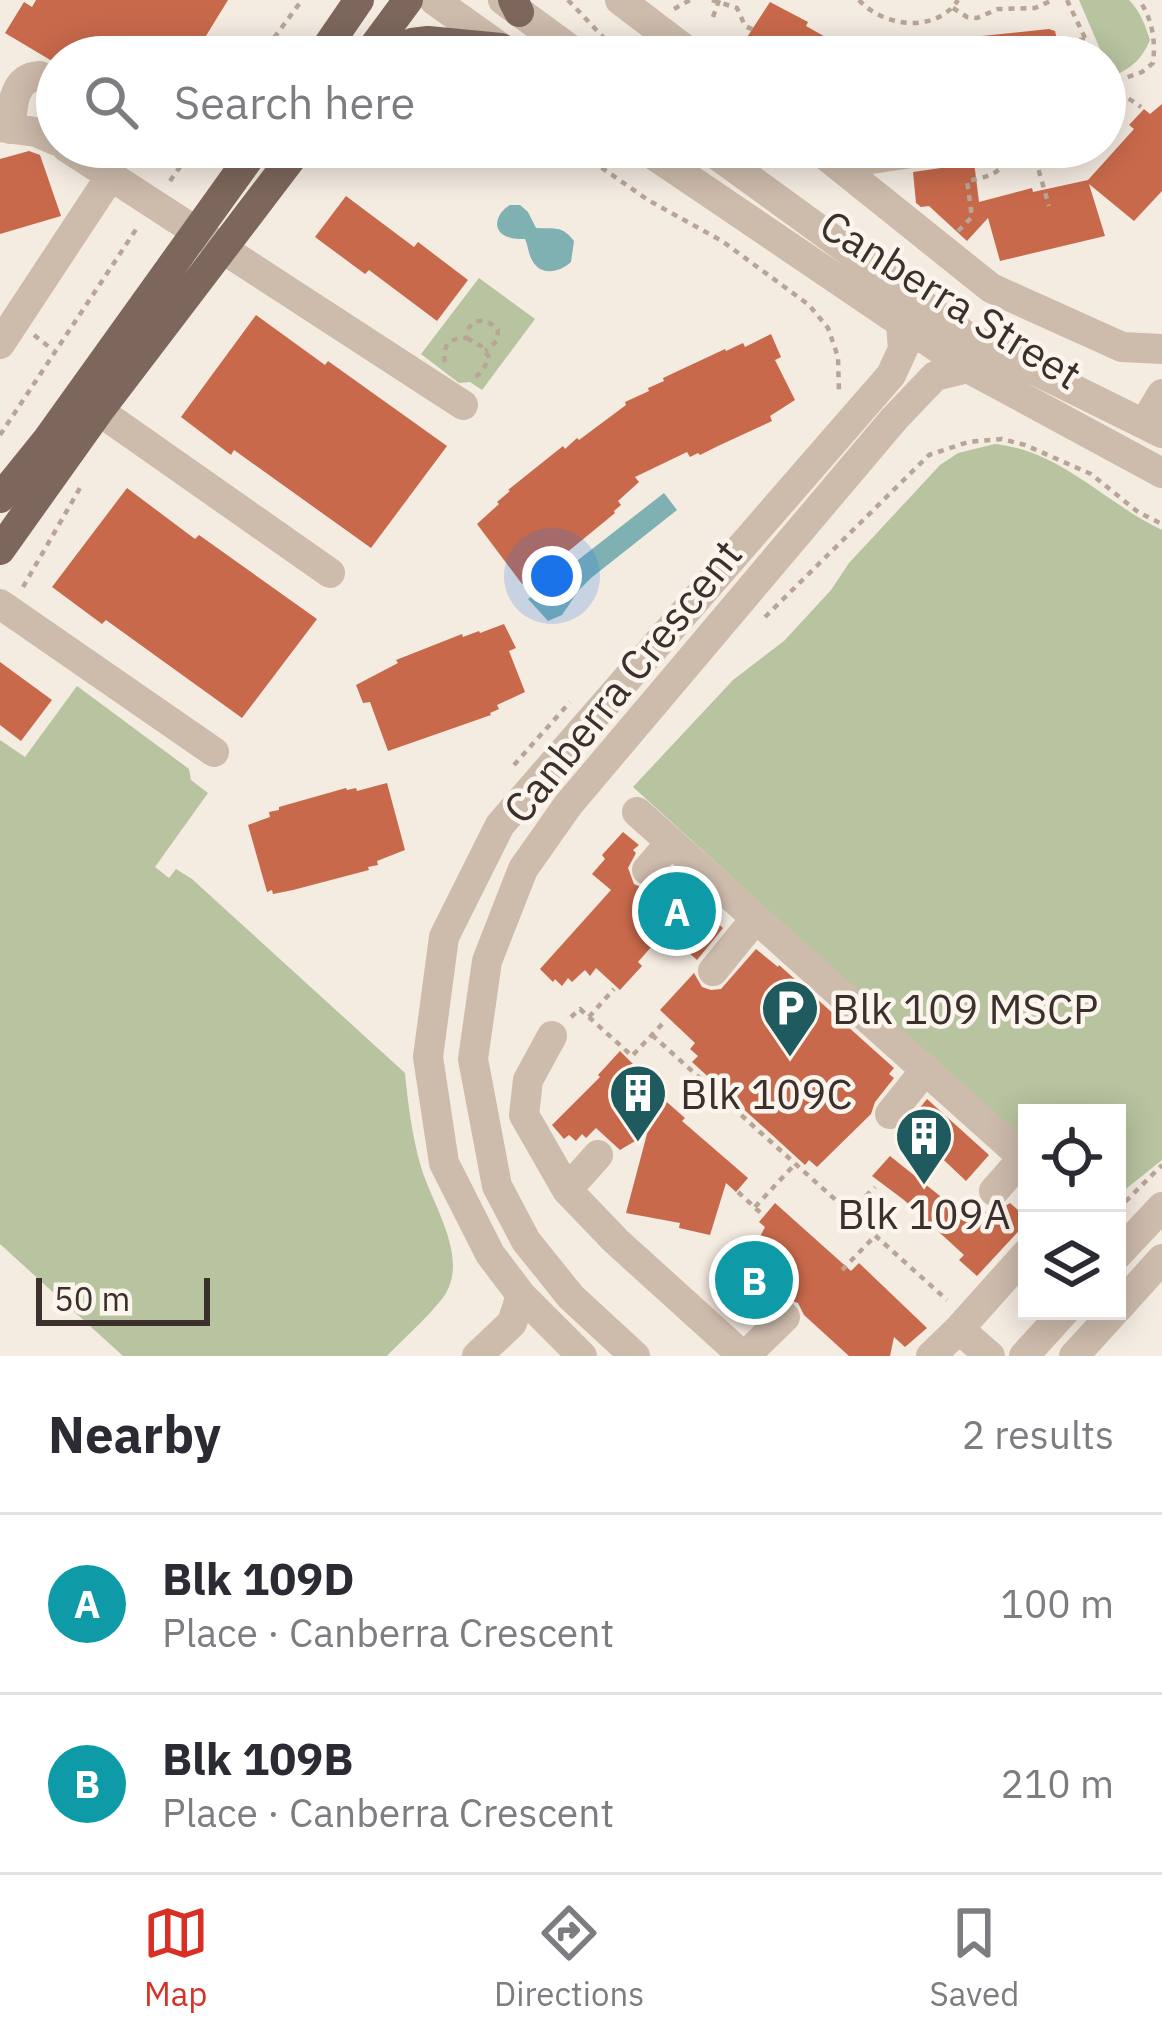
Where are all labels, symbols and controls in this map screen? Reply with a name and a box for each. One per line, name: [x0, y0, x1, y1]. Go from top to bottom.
search box: [36, 36, 1126, 168]
icon: search: [78, 69, 144, 135]
text: Search here: [174, 73, 415, 131]
street label: Canberra Street: [810, 197, 1092, 401]
street label: Canberra Crescent: [490, 528, 754, 834]
your location: [522, 546, 582, 606]
pin: A: [638, 866, 716, 956]
parking icon: Blk 109 MSCP: [759, 977, 821, 1059]
place label: Blk 109 MSCP: [832, 981, 1098, 1036]
building icon: Blk 109C: [607, 1062, 669, 1144]
place label: Blk 109C: [680, 1066, 853, 1121]
map controls: [1018, 1104, 1126, 1320]
button: locate: [1018, 1104, 1126, 1212]
building icon: Blk 109A: [893, 1105, 955, 1187]
place label: Blk 109A: [837, 1186, 1011, 1241]
button: layers: [1018, 1212, 1126, 1320]
pin: B: [715, 1235, 793, 1325]
scale bar: [36, 1272, 210, 1325]
text: 50 m: [54, 1277, 130, 1320]
text: Nearby: [48, 1401, 221, 1467]
text: 2 results: [962, 1409, 1114, 1460]
text: Blk 109D: [162, 1549, 355, 1607]
text: A: [74, 1578, 100, 1629]
text: 100 m: [1001, 1578, 1114, 1629]
text: Place · Canberra Crescent: [162, 1607, 614, 1658]
text: Blk 109B: [162, 1729, 353, 1787]
text: B: [74, 1758, 100, 1809]
text: 210 m: [1001, 1758, 1114, 1809]
text: Place · Canberra Crescent: [162, 1787, 614, 1838]
tab: Map: [143, 1900, 209, 2015]
tab: Directions: [494, 1900, 644, 2015]
tab: Saved: [930, 1900, 1019, 2015]

